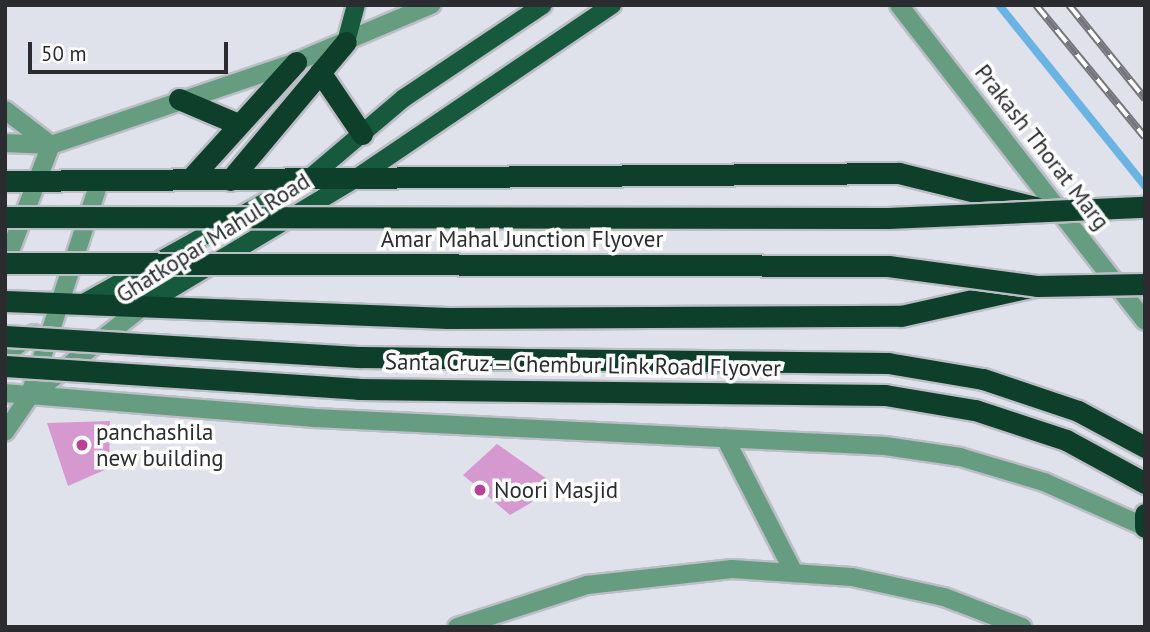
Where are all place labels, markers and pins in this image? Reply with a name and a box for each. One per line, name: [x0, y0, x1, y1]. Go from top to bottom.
place label: panchashila new building: [96, 418, 224, 472]
marker: panchashila new building: [74, 437, 90, 453]
place label: Noori Masjid: [494, 476, 618, 504]
marker: Noori Masjid: [472, 482, 488, 498]

